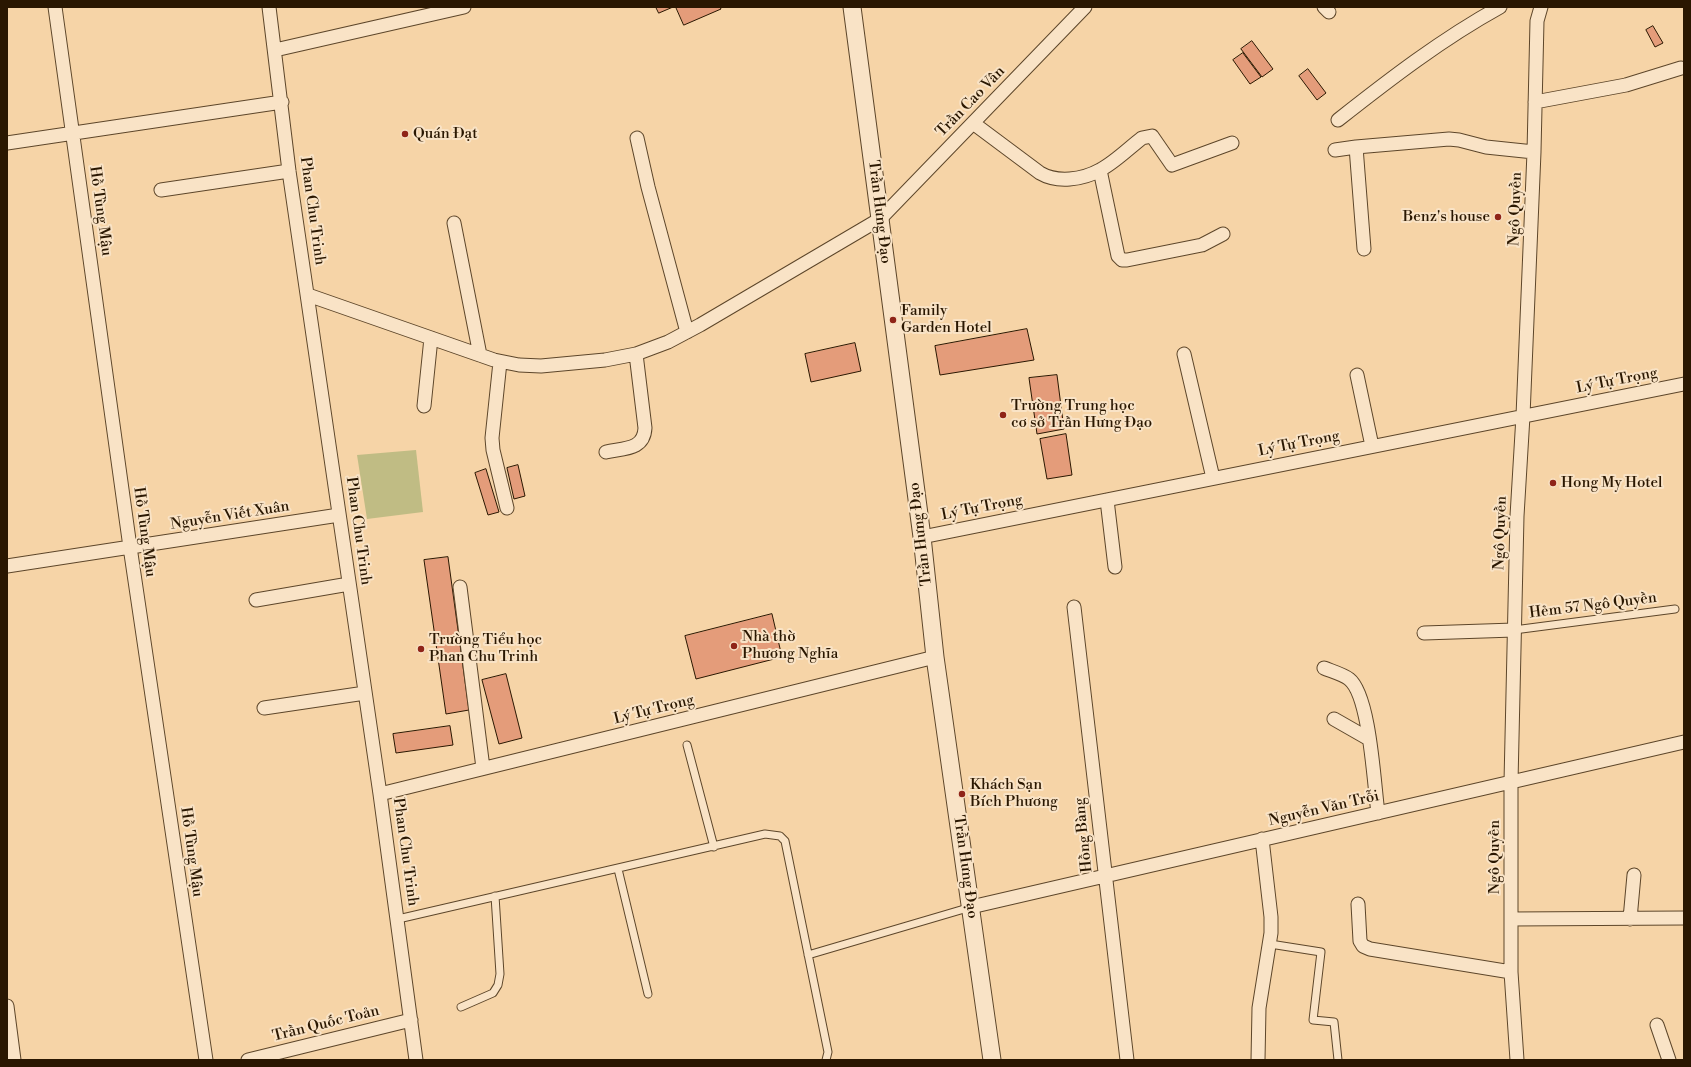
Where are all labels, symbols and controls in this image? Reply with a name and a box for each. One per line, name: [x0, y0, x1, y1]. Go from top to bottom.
street label: Trần Cao Vân: [933, 63, 1009, 141]
place label: Quán Đạt: [413, 125, 477, 143]
marker: Quán Đạt: [400, 129, 410, 139]
street label: Phan Chu Trinh: [295, 156, 329, 266]
street label: Trần Hưng Đạo: [864, 159, 894, 265]
street label: Hồ Tùng Mậu: [85, 165, 115, 257]
street label: Ngô Quyền: [1506, 172, 1526, 246]
place label: Benz's house: [1403, 208, 1490, 226]
marker: Benz's house: [1493, 212, 1503, 222]
place label: Family Garden Hotel: [901, 302, 992, 337]
marker: Family Garden Hotel: [888, 315, 898, 325]
street label: Lý Tự Trọng: [1575, 364, 1659, 398]
place label: Trường Trung học cơ sở Trần Hưng Đạo: [1011, 397, 1152, 432]
marker: Trường Trung học cơ sở Trần Hưng Đạo: [998, 410, 1008, 420]
street label: Lý Tự Trọng: [1257, 427, 1341, 461]
place label: Hong My Hotel: [1561, 474, 1662, 492]
street label: Phan Chu Trinh: [341, 476, 375, 586]
marker: Hong My Hotel: [1548, 478, 1558, 488]
street label: Trần Hưng Đạo: [906, 481, 936, 587]
street label: Hồ Tùng Mậu: [129, 486, 159, 578]
street label: Lý Tự Trọng: [940, 491, 1024, 525]
street label: Ngô Quyền: [1491, 496, 1511, 570]
street label: Nguyễn Viết Xuân: [169, 498, 291, 534]
street label: Hẻm 57 Ngô Quyền: [1528, 589, 1658, 623]
place label: Nhà thờ Phương Nghĩa: [742, 628, 838, 663]
place label: Trường Tiểu học Phan Chu Trinh: [429, 631, 542, 666]
marker: Nhà thờ Phương Nghĩa: [729, 641, 739, 651]
marker: Trường Tiểu học Phan Chu Trinh: [416, 644, 426, 654]
street label: Lý Tự Trọng: [612, 691, 696, 729]
place label: Khách Sạn Bích Phương: [970, 776, 1058, 811]
street label: Nguyễn Văn Trỗi: [1267, 788, 1381, 830]
marker: Khách Sạn Bích Phương: [957, 789, 967, 799]
street label: Phan Chu Trinh: [388, 797, 422, 907]
street label: Hồng Bàng: [1071, 797, 1097, 873]
street label: Hồ Tùng Mậu: [176, 806, 206, 898]
street label: Trần Hưng Đạo: [949, 814, 981, 920]
street label: Ngô Quyền: [1486, 820, 1504, 894]
street label: Trần Quốc Toản: [271, 1002, 381, 1046]

